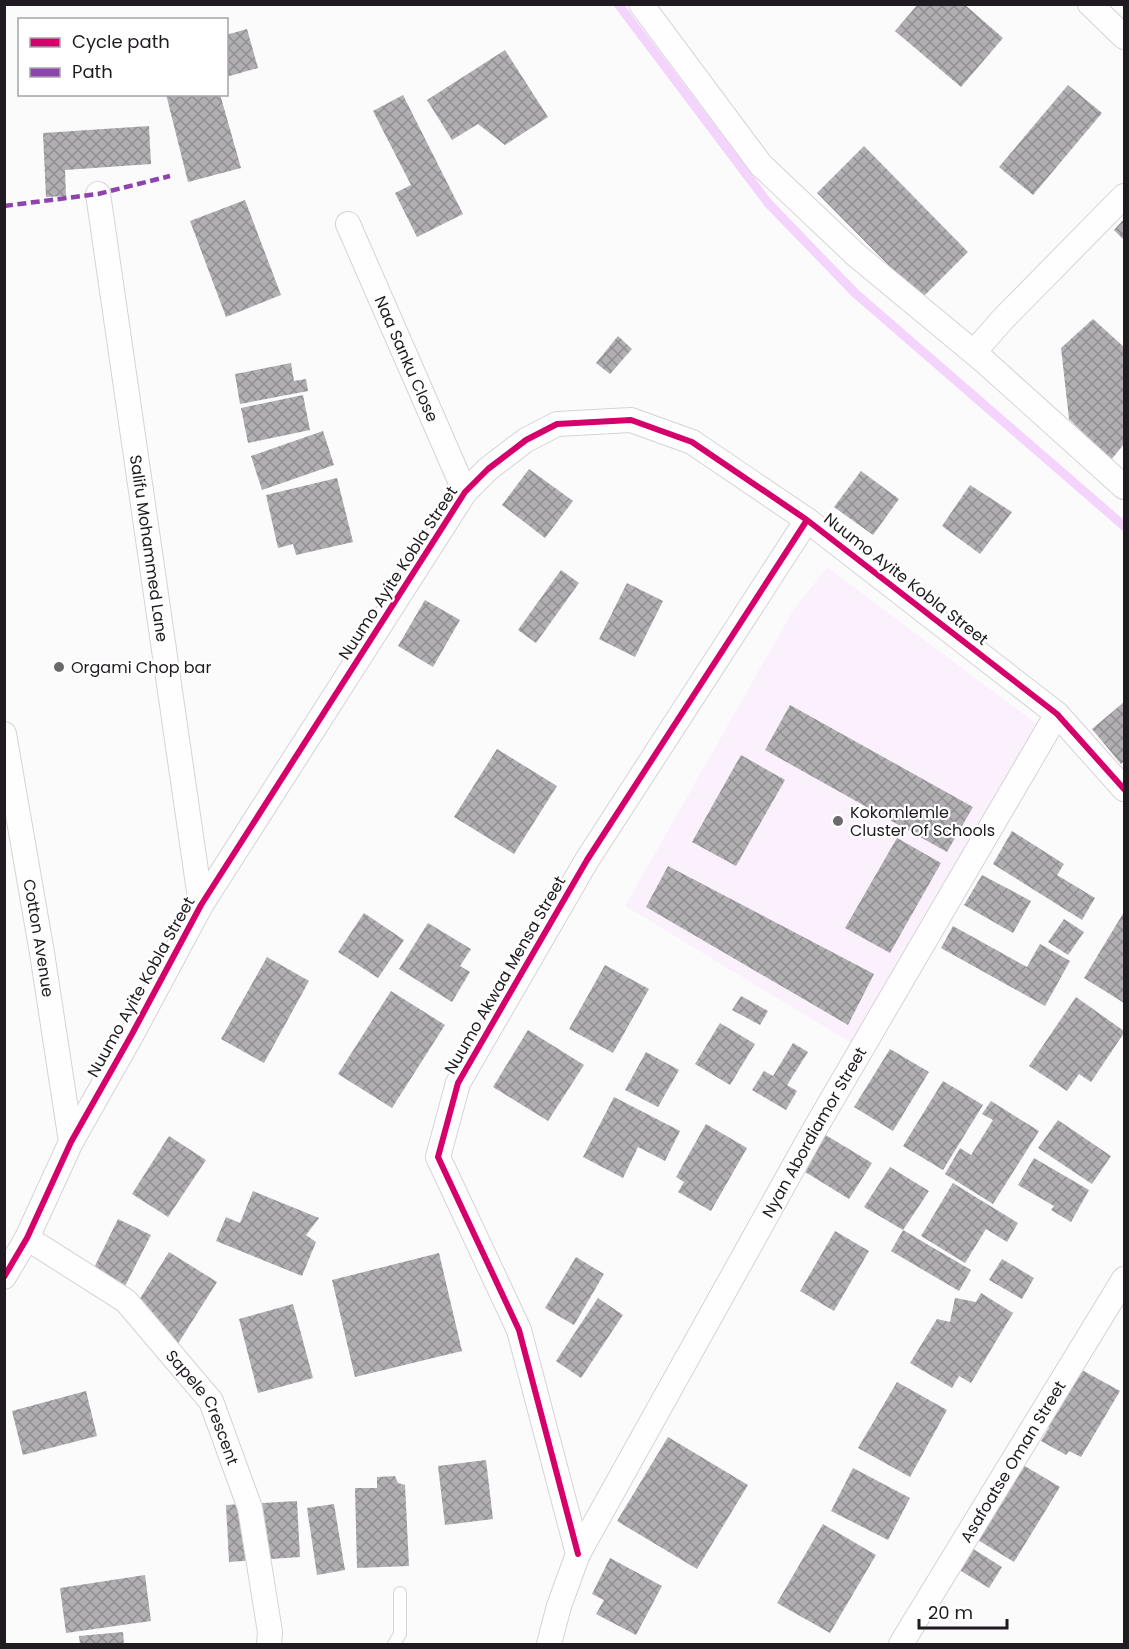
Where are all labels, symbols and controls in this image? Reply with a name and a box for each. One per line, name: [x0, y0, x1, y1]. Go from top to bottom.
legend: [18, 18, 228, 96]
text: Cycle path: [72, 29, 170, 54]
text: Path: [72, 59, 113, 84]
street label: Naa Sanku Close: [369, 292, 444, 425]
street label: Salifu Mohammed Lane: [124, 453, 174, 644]
street label: Nuumo Ayite Kobla Street: [333, 481, 463, 664]
street label: Nuumo Ayite Kobla Street: [819, 507, 993, 651]
place label: Orgami Chop bar: [71, 656, 211, 679]
marker: Orgami Chop bar: [52, 660, 66, 674]
place label: Kokomlemle Cluster Of Schools: [850, 801, 995, 842]
marker: Kokomlemle Cluster Of Schools: [831, 814, 845, 828]
street label: Nuumo Akwaa Mensa Street: [439, 872, 571, 1078]
street label: Cotton Avenue: [18, 877, 60, 999]
street label: Nuumo Ayite Kobla Street: [82, 893, 200, 1081]
street label: Nyan Abordiamor Street: [756, 1042, 872, 1222]
street label: Sapele Crescent: [161, 1345, 245, 1468]
street label: Asafoatse Oman Street: [954, 1376, 1071, 1547]
scale bar: [919, 1592, 1008, 1630]
text: 20 m: [928, 1600, 973, 1625]

